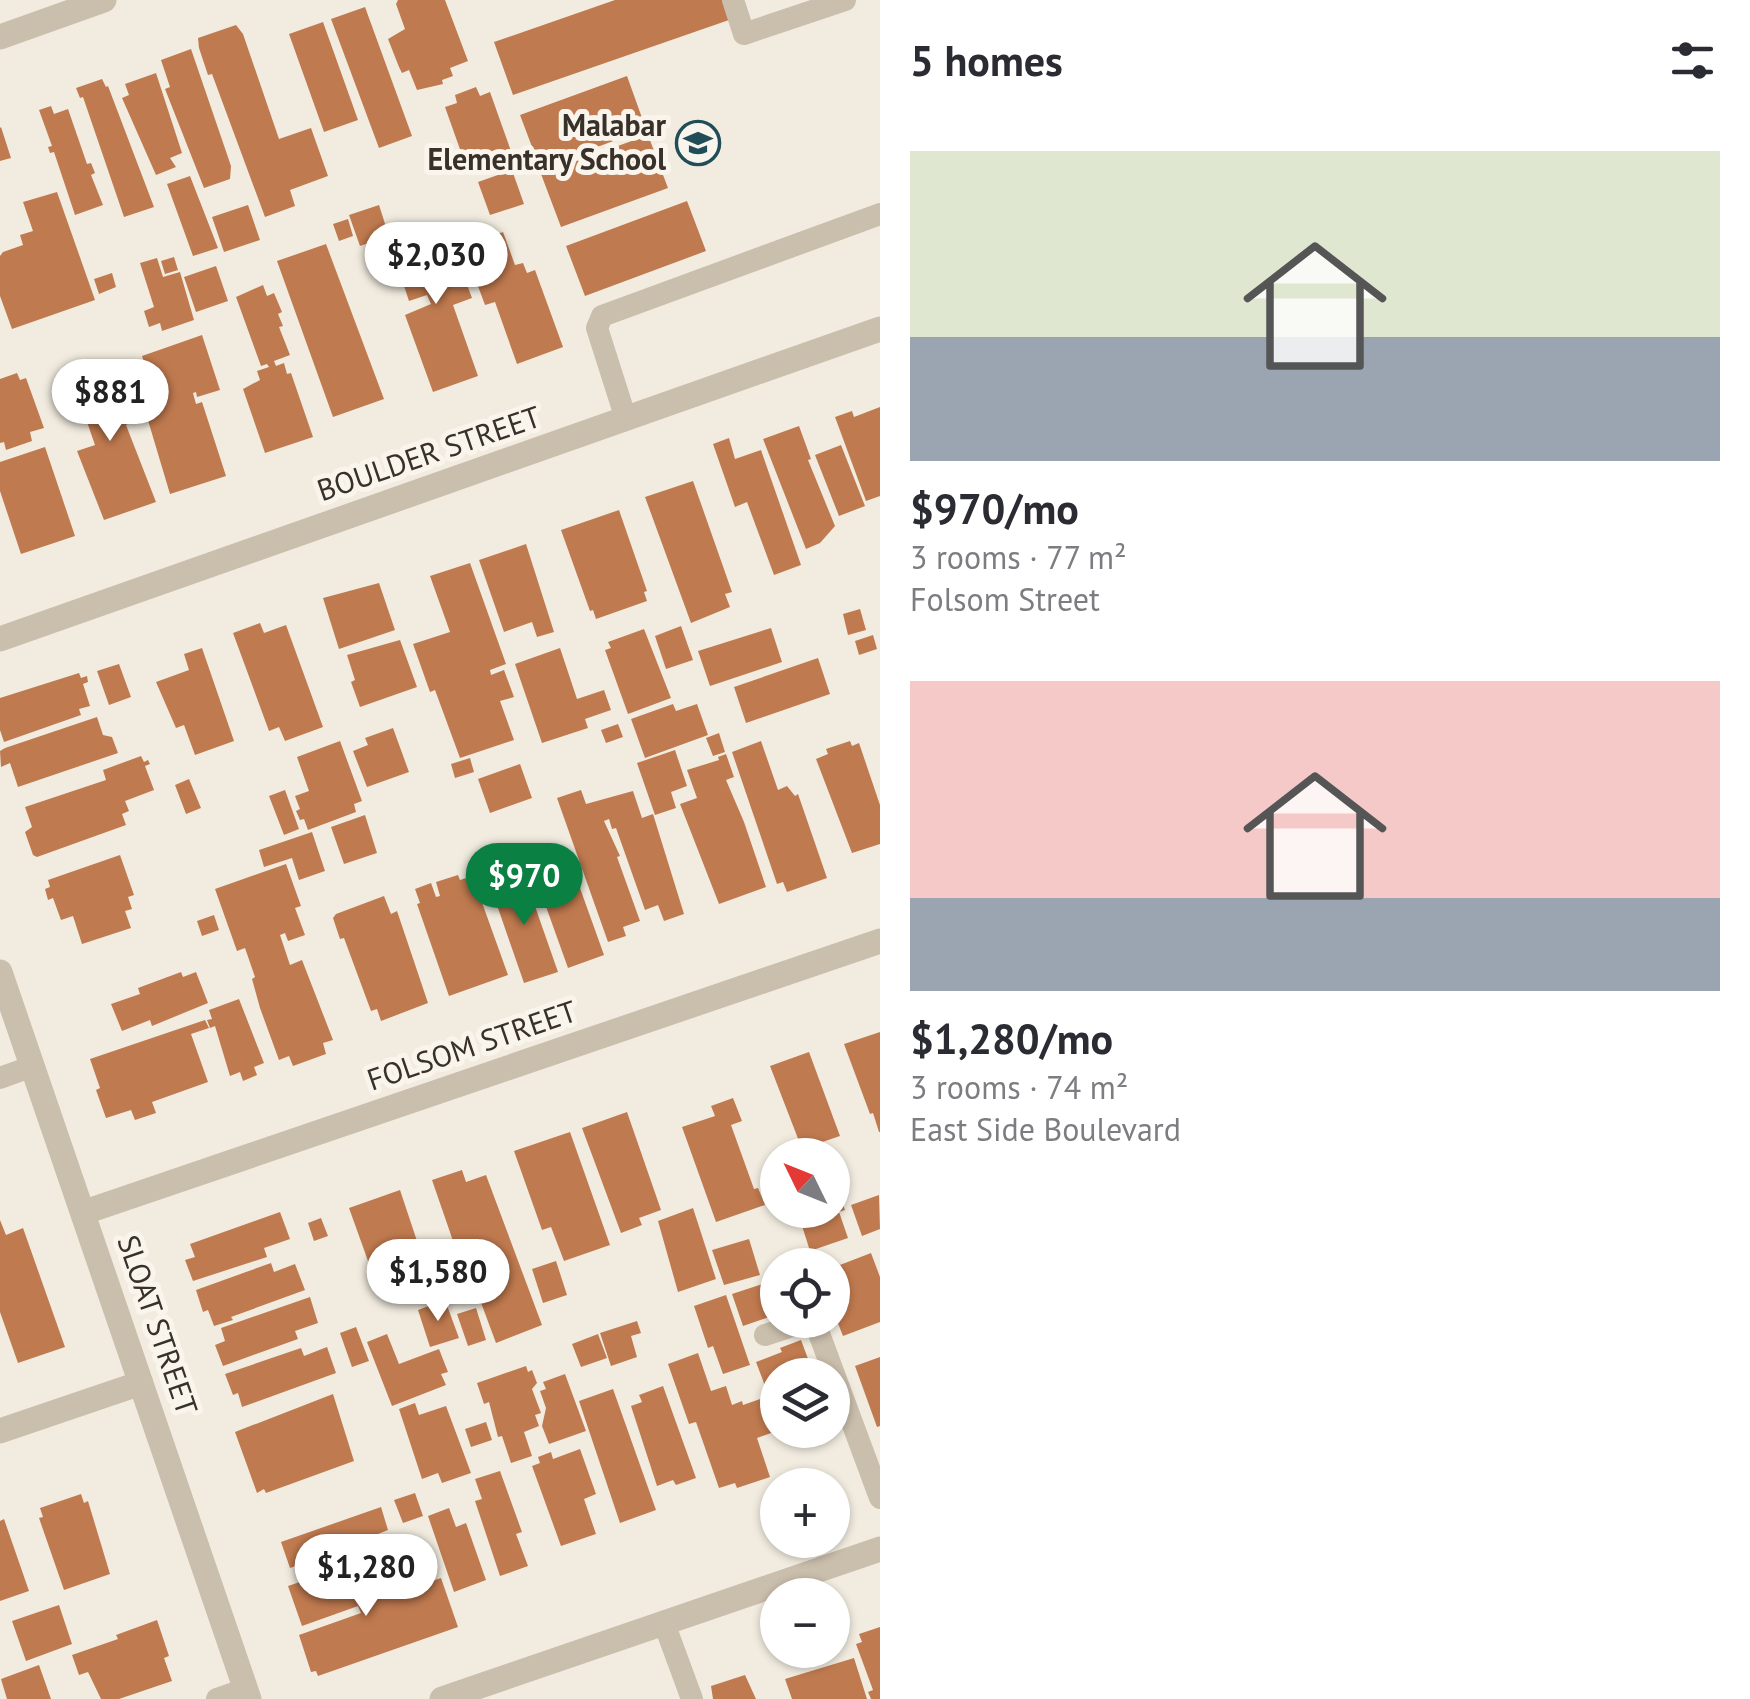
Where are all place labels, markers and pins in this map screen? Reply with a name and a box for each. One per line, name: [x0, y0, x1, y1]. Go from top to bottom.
place label: Malabar Elementary School: [428, 105, 666, 178]
school or university icon: Malabar Elementary School: [675, 120, 721, 166]
pin: $2,030: [355, 222, 517, 307]
pin: $881: [51, 359, 169, 444]
pin: $970: [465, 843, 583, 928]
pin: $1,580: [357, 1239, 519, 1324]
pin: $1,280: [285, 1534, 447, 1619]

